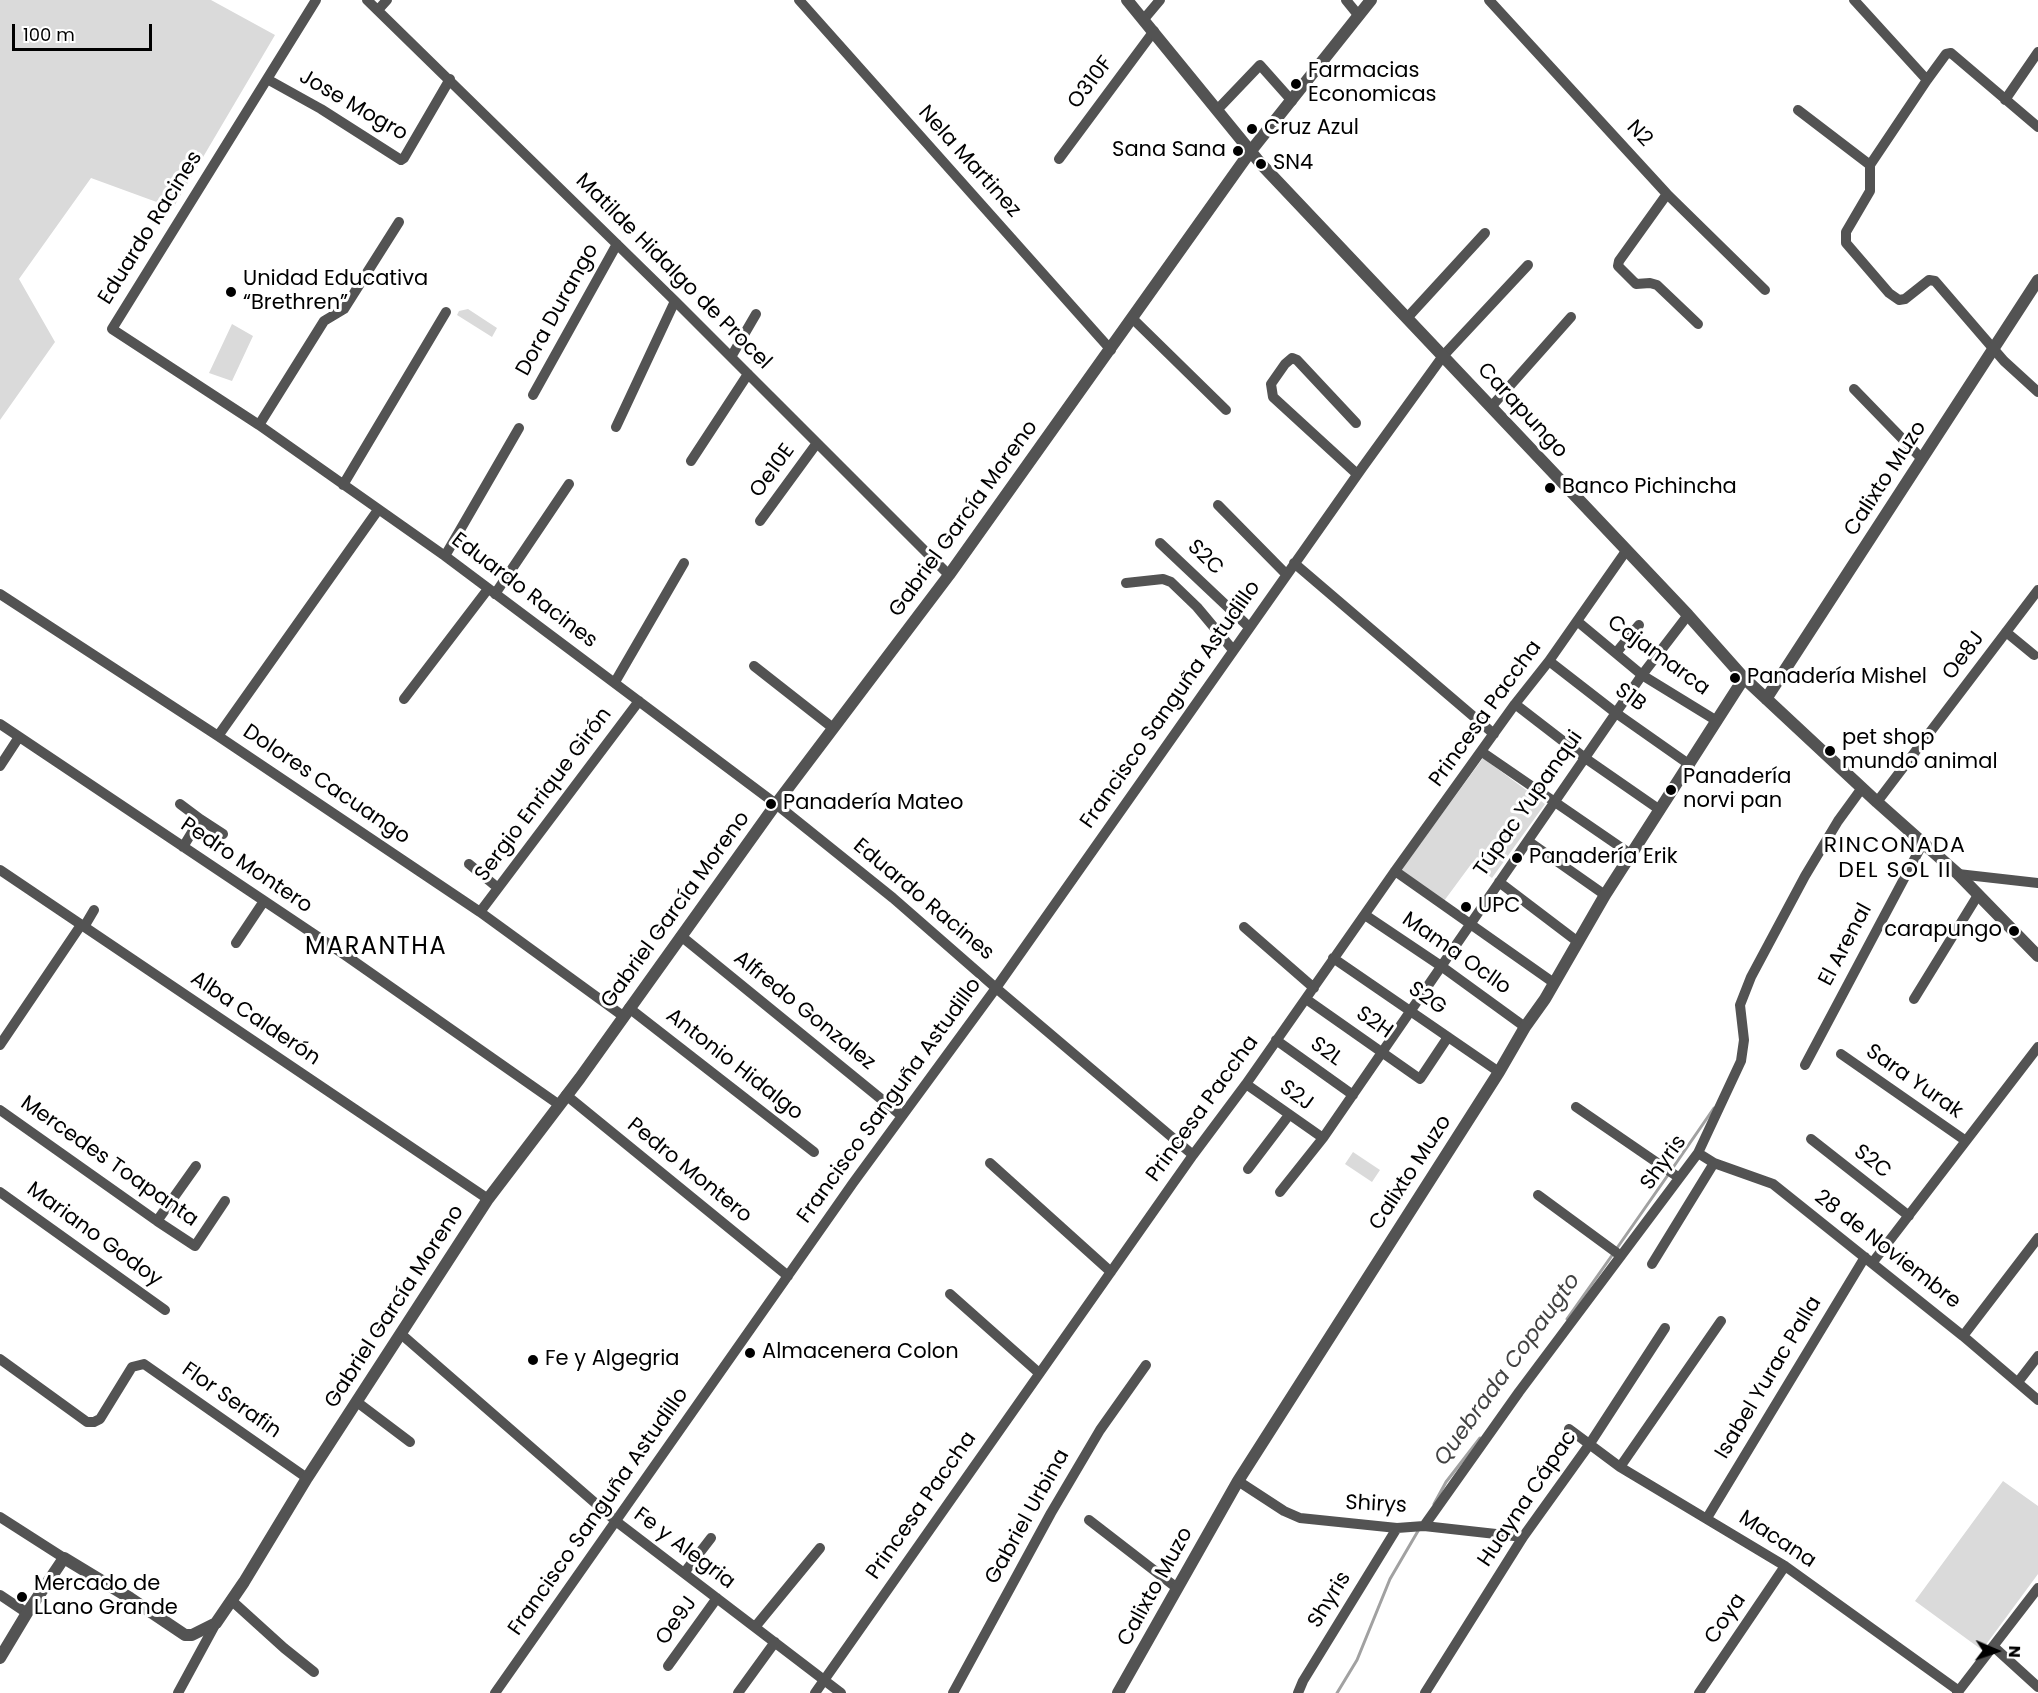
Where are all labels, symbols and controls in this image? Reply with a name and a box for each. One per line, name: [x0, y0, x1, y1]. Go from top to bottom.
scale bar: [15, 12, 154, 50]
text: 100 m: [23, 22, 75, 47]
street label: O310F: [1063, 52, 1119, 114]
place label: Farmacias Economicas: [1308, 59, 1437, 109]
street label: Jose Mogro: [294, 65, 412, 147]
marker: Farmacias Economicas: [1289, 77, 1303, 91]
street label: Nela Martinez: [912, 101, 1026, 223]
place label: Cruz Azul: [1264, 116, 1359, 142]
street label: N2: [1621, 116, 1657, 152]
marker: Cruz Azul: [1245, 122, 1259, 136]
place label: Sana Sana: [1112, 138, 1226, 164]
marker: Sana Sana: [1231, 144, 1245, 158]
street label: Eduardo Racines: [94, 147, 208, 309]
place label: SN4: [1273, 151, 1313, 177]
marker: SN4: [1254, 157, 1268, 171]
street label: Matilde Hidalgo de Procel: [570, 169, 776, 375]
street label: Dora Durango: [511, 239, 605, 381]
place label: Unidad Educativa “Brethren”: [243, 267, 428, 317]
marker: Unidad Educativa “Brethren”: [224, 285, 238, 299]
street label: Carapungo: [1471, 358, 1573, 464]
street label: Gabriel García Moreno: [884, 416, 1044, 622]
street label: Calixto Muzo: [1839, 417, 1933, 541]
street label: Oe10E: [745, 439, 801, 503]
place label: Banco Pichincha: [1562, 475, 1737, 501]
marker: Banco Pichincha: [1543, 481, 1557, 495]
street label: Eduardo Racines: [446, 528, 602, 654]
street label: S2C: [1182, 535, 1228, 581]
street label: Francisco Sanguña Astudillo: [1076, 576, 1266, 834]
street label: Cajamarca: [1602, 610, 1714, 702]
street label: Oe8J: [1938, 627, 1990, 685]
street label: Princesa Paccha: [1424, 636, 1548, 792]
place label: Panadería Mishel: [1747, 665, 1927, 691]
marker: Panadería Mishel: [1728, 671, 1742, 685]
street label: S1B: [1610, 678, 1650, 718]
street label: Sergio Enrique Girón: [470, 703, 618, 887]
street label: Dolores Cacuango: [238, 720, 414, 850]
street label: Túpac Yupanqui: [1469, 726, 1589, 882]
place label: pet shop mundo animal: [1842, 726, 1998, 776]
marker: pet shop mundo animal: [1823, 744, 1837, 758]
place label: Panadería norvi pan: [1683, 765, 1791, 815]
marker: Panadería norvi pan: [1664, 783, 1678, 797]
place label: Panadería Mateo: [783, 791, 963, 817]
marker: Panadería Mateo: [764, 797, 778, 811]
street label: Gabriel García Moreno: [596, 807, 756, 1013]
street label: Pedro Montero: [175, 813, 317, 919]
district label: RINCONADA DEL SOL II: [1824, 833, 1966, 884]
street label: Eduardo Racines: [847, 834, 999, 966]
place label: Panadería Erik: [1529, 845, 1678, 871]
marker: Panadería Erik: [1510, 851, 1524, 865]
place label: UPC: [1478, 894, 1521, 920]
marker: UPC: [1459, 900, 1473, 914]
street label: El Arenal: [1814, 900, 1878, 990]
street label: Mama Ocllo: [1397, 907, 1515, 1001]
place label: carapungo: [1884, 918, 2002, 944]
marker: carapungo: [2007, 924, 2021, 938]
district label: MARANTHA: [305, 934, 447, 962]
street label: Alfredo Gonzalez: [728, 946, 880, 1076]
street label: Alba Calderón: [185, 966, 325, 1072]
street label: Francisco Sanguña Astudillo: [793, 973, 987, 1229]
street label: S2G: [1403, 977, 1451, 1021]
street label: S2H: [1351, 1002, 1397, 1044]
street label: Antonio Hidalgo: [660, 1004, 808, 1126]
street label: Princesa Paccha: [1141, 1031, 1265, 1187]
street label: S2L: [1305, 1032, 1347, 1072]
street label: Sara Yurak: [1861, 1039, 1967, 1125]
street label: S2J: [1274, 1075, 1318, 1117]
street label: Mercedes Toapanta: [15, 1091, 203, 1233]
street label: Calixto Muzo: [1364, 1111, 1458, 1235]
street label: Pedro Montero: [622, 1113, 756, 1229]
street label: Shyris: [1636, 1131, 1692, 1195]
street label: S2C: [1848, 1140, 1896, 1184]
street label: Mariano Godoy: [21, 1177, 167, 1293]
street label: 28 de Noviembre: [1809, 1185, 1965, 1315]
street label: Gabriel García Moreno: [320, 1201, 470, 1413]
water label: Quebrada Copaugto: [1429, 1269, 1587, 1471]
street label: Isabel Yurac Palla: [1710, 1292, 1828, 1464]
place label: Almacenera Colon: [762, 1340, 959, 1366]
marker: Almacenera Colon: [743, 1346, 757, 1360]
place label: Fe y Algegria: [545, 1347, 680, 1373]
marker: Fe y Algegria: [526, 1353, 540, 1367]
street label: Flor Serafin: [176, 1358, 286, 1444]
street label: Francisco Sanguña Astudillo: [504, 1383, 694, 1641]
street label: Huayna Cápac: [1473, 1426, 1583, 1572]
street label: Princesa Paccha: [862, 1427, 982, 1585]
street label: Gabriel Urbina: [980, 1445, 1076, 1589]
street label: Shirys: [1345, 1491, 1407, 1519]
street label: Fe y Alegria: [628, 1503, 740, 1595]
street label: Macana: [1734, 1506, 1820, 1574]
street label: Calixto Muzo: [1113, 1523, 1199, 1651]
street label: Shyris: [1303, 1567, 1357, 1633]
place label: Mercado de LLano Grande: [34, 1572, 178, 1622]
street label: Coya: [1700, 1589, 1752, 1649]
marker: Mercado de LLano Grande: [15, 1590, 29, 1604]
street label: Oe9J: [651, 1592, 703, 1650]
north arrow: [1966, 1621, 2026, 1681]
text: N: [2003, 1645, 2026, 1658]

